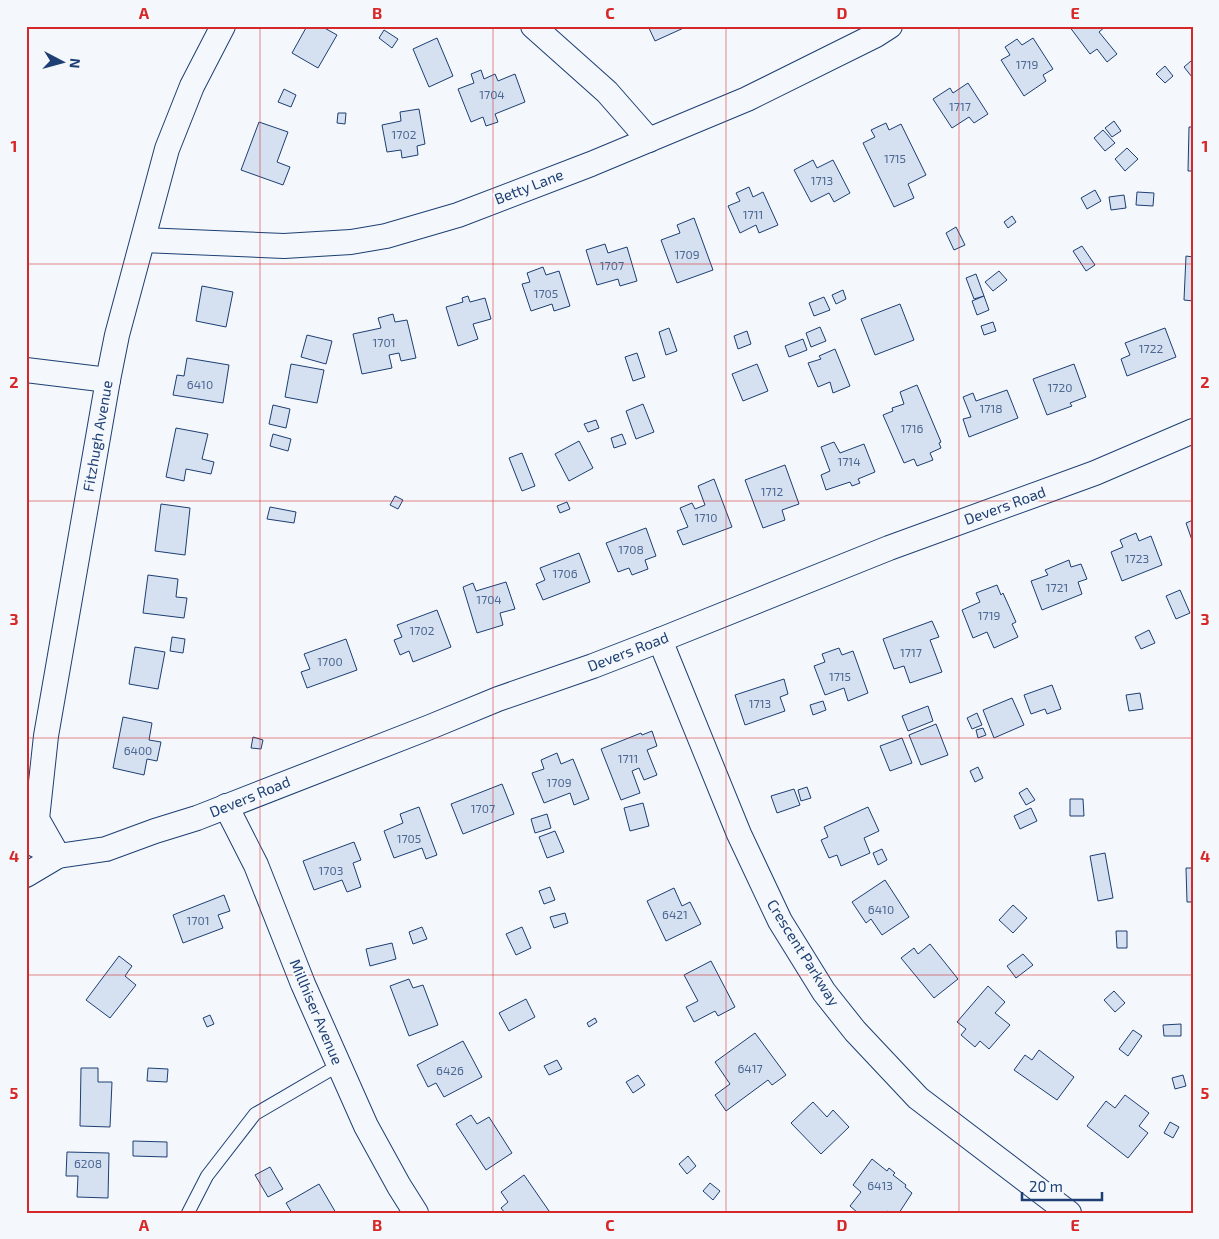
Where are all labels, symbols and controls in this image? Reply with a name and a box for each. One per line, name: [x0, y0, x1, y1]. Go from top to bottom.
text: A: [139, 3, 150, 22]
text: B: [372, 3, 382, 22]
text: C: [605, 3, 615, 22]
text: D: [837, 3, 848, 22]
text: E: [1070, 3, 1080, 22]
north arrow: [38, 38, 88, 88]
text: N: [66, 57, 84, 69]
house number: 1719: [1016, 57, 1038, 71]
house number: 1704: [479, 87, 505, 101]
house number: 1717: [949, 99, 971, 113]
house number: 1702: [392, 127, 417, 141]
text: 1: [11, 136, 17, 155]
text: 1: [1202, 136, 1208, 155]
house number: 1715: [884, 151, 906, 165]
street label: Betty Lane: [492, 165, 566, 207]
house number: 1713: [811, 173, 833, 187]
house number: 1711: [743, 207, 763, 221]
house number: 1709: [674, 247, 700, 261]
house number: 1707: [600, 258, 624, 272]
house number: 1705: [534, 286, 558, 300]
house number: 1701: [373, 335, 395, 349]
house number: 1722: [1139, 341, 1163, 355]
text: 2: [9, 372, 19, 391]
text: 2: [1200, 372, 1210, 391]
house number: 6410: [187, 377, 213, 391]
street label: Fitzhugh Avenue: [78, 379, 116, 493]
house number: 1720: [1048, 380, 1072, 394]
house number: 1718: [980, 401, 1002, 415]
house number: 1716: [901, 421, 923, 435]
house number: 1714: [837, 454, 861, 468]
street label: Devers Road: [961, 482, 1048, 528]
house number: 1712: [761, 484, 783, 498]
house number: 1710: [695, 510, 717, 524]
house number: 1708: [618, 542, 644, 556]
house number: 1723: [1125, 551, 1149, 565]
house number: 1706: [552, 566, 578, 580]
house number: 1721: [1046, 580, 1068, 594]
house number: 1704: [476, 592, 502, 606]
house number: 1719: [978, 608, 1000, 622]
text: 3: [9, 609, 19, 628]
text: 3: [1200, 609, 1210, 628]
house number: 1702: [410, 623, 435, 637]
street label: Devers Road: [585, 627, 671, 675]
house number: 1717: [900, 645, 922, 659]
house number: 1700: [317, 654, 343, 668]
house number: 1715: [829, 669, 851, 683]
house number: 1713: [749, 696, 771, 710]
house number: 6400: [124, 743, 152, 757]
house number: 1711: [618, 751, 638, 765]
street label: Devers Road: [207, 772, 293, 820]
house number: 1709: [546, 775, 572, 789]
house number: 1707: [471, 801, 495, 815]
house number: 1705: [397, 831, 421, 845]
text: 4: [9, 846, 19, 865]
text: 4: [1200, 846, 1210, 865]
house number: 1703: [319, 863, 343, 877]
street label: Crescent Parkway: [764, 896, 844, 1009]
house number: 6410: [868, 902, 894, 916]
house number: 6421: [662, 907, 688, 921]
house number: 1701: [187, 913, 209, 927]
street label: Millhiser Avenue: [287, 956, 347, 1067]
house number: 6417: [737, 1061, 763, 1075]
house number: 6426: [436, 1063, 464, 1077]
text: 5: [10, 1083, 19, 1102]
text: 5: [1201, 1083, 1210, 1102]
house number: 6208: [74, 1156, 102, 1170]
scale bar: [1022, 1169, 1102, 1201]
text: 20 m: [1029, 1177, 1063, 1195]
house number: 6413: [867, 1178, 893, 1192]
text: A: [139, 1215, 150, 1234]
text: B: [372, 1215, 382, 1234]
text: C: [605, 1215, 615, 1234]
text: D: [837, 1215, 848, 1234]
text: E: [1070, 1215, 1080, 1234]

